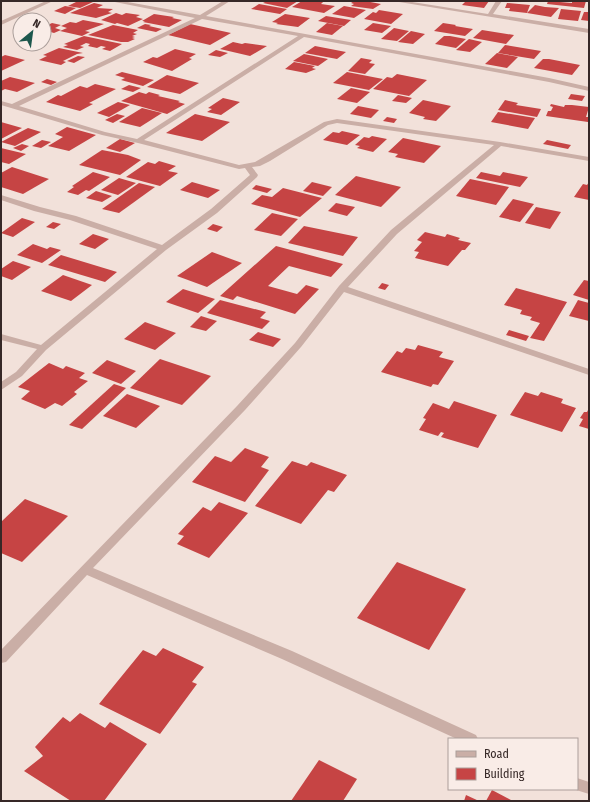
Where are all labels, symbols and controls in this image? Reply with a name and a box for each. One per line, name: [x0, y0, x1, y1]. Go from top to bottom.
north arrow: [12, 12, 52, 52]
text: N: [31, 16, 43, 31]
legend: [448, 738, 578, 790]
text: Road: [484, 747, 509, 761]
text: Building: [484, 767, 525, 781]

